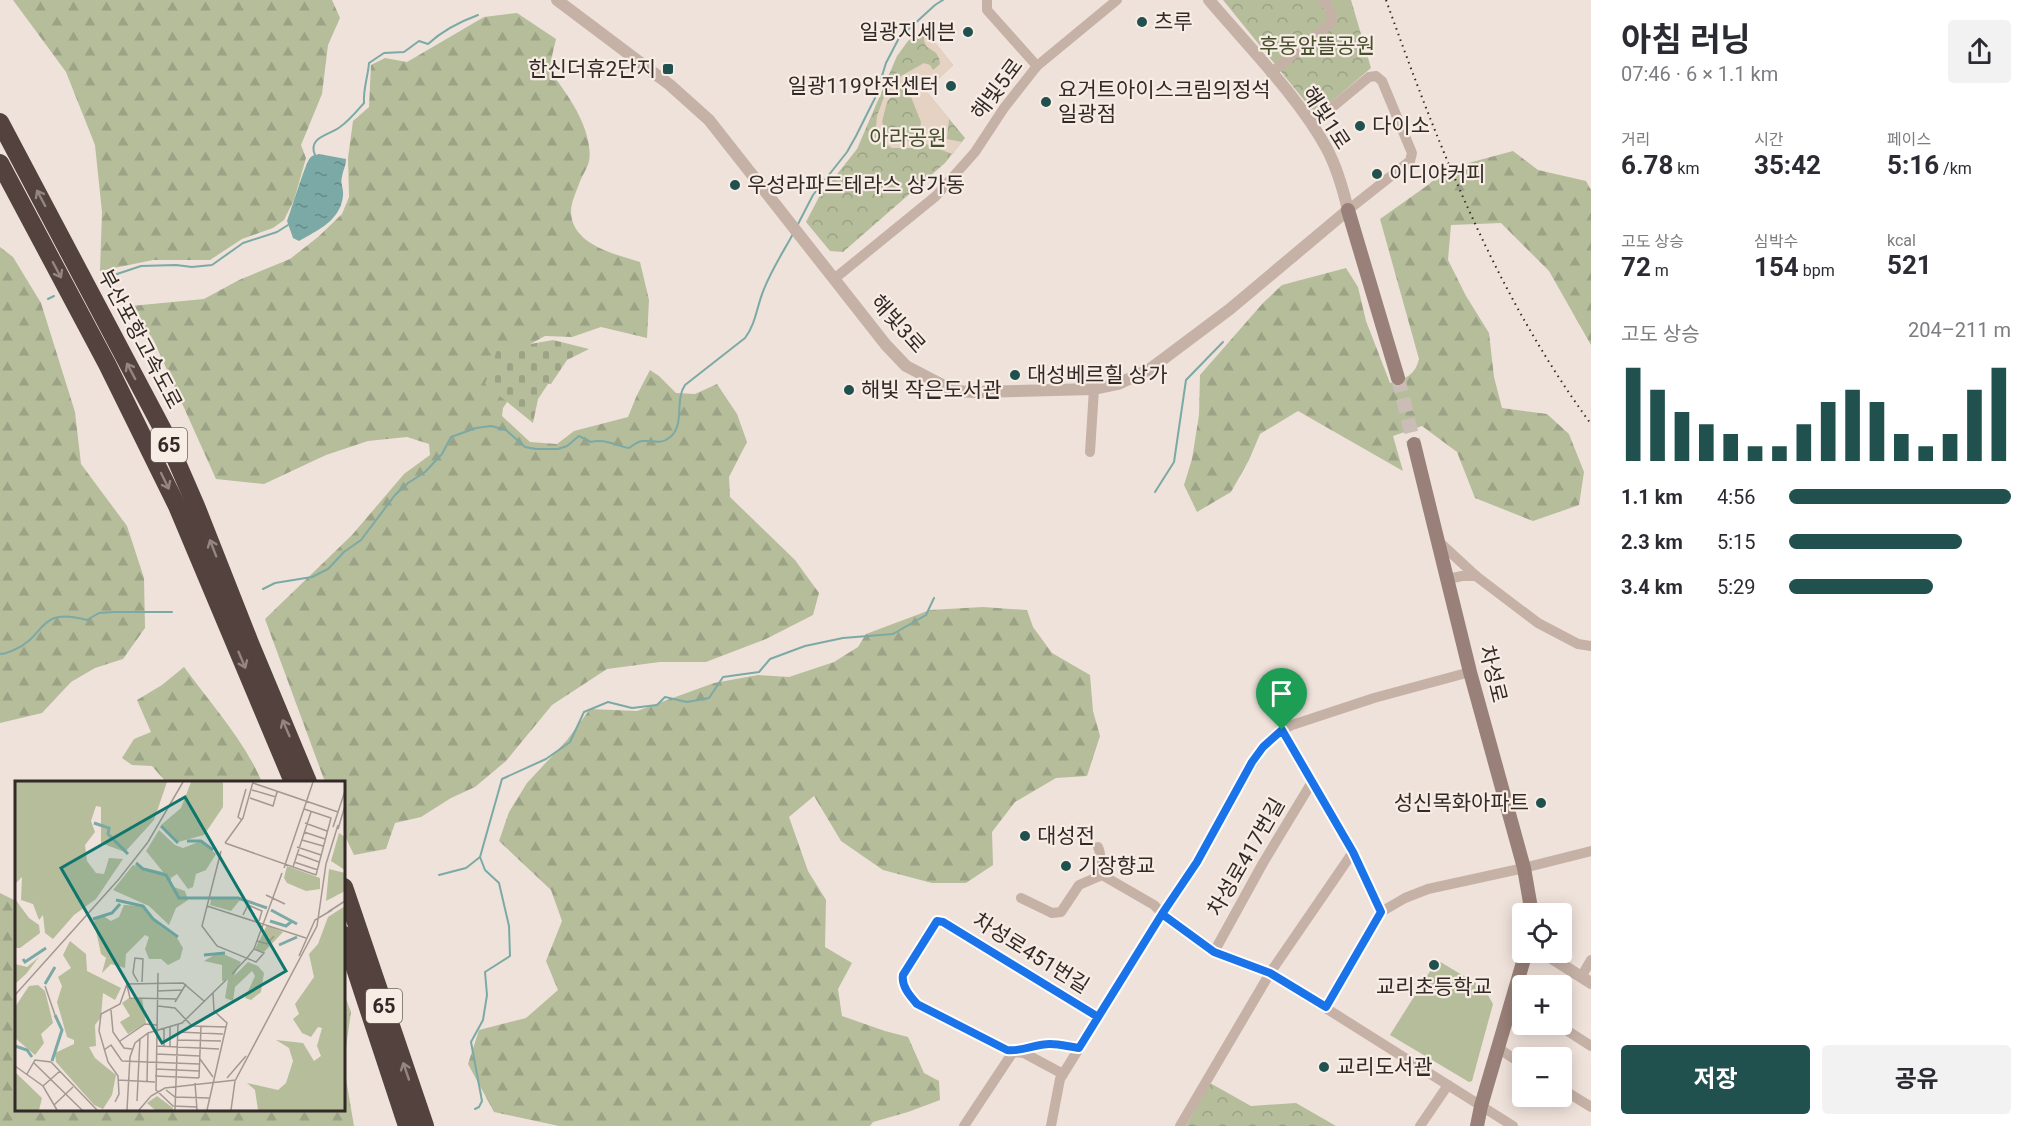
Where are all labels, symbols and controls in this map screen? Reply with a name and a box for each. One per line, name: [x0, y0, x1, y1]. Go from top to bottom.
place label: 츠루: [1154, 10, 1193, 34]
marker: 츠루: [1135, 15, 1149, 29]
place label: 일광지세븐: [859, 20, 956, 44]
text: 아침 러닝: [1621, 20, 1751, 59]
button: share: [1948, 20, 2011, 83]
marker: 일광지세븐: [961, 25, 975, 39]
park label: 후동앞뜰공원: [1259, 34, 1375, 58]
street label: 해빛5로: [966, 54, 1028, 124]
place label: 한신더휴2단지: [528, 57, 656, 81]
marker: 한신더휴2단지: [661, 62, 675, 76]
text: 07:46 · 6 × 1.1 km: [1621, 62, 1778, 86]
place label: 일광119안전센터: [788, 74, 939, 98]
place label: 요거트아이스크림의정석 일광점: [1058, 78, 1271, 126]
marker: 일광119안전센터: [944, 79, 958, 93]
street label: 해빛1로: [1297, 82, 1355, 154]
marker: 요거트아이스크림의정석 일광점: [1039, 95, 1053, 109]
place label: 다이소: [1372, 114, 1430, 138]
marker: 다이소: [1353, 119, 1367, 133]
park label: 아라공원: [869, 126, 947, 150]
text: 거리: [1621, 130, 1650, 149]
text: 시간: [1754, 130, 1783, 149]
text: 페이스: [1887, 130, 1931, 149]
text: 6.78: [1621, 150, 1673, 180]
text: 35:42: [1754, 150, 1821, 180]
text: 5:16: [1887, 150, 1939, 180]
text: km: [1673, 159, 1699, 178]
text: /km: [1939, 159, 1972, 178]
place label: 이디야커피: [1389, 162, 1486, 186]
marker: 이디야커피: [1370, 167, 1384, 181]
place label: 우성라파드테라스 상가동: [747, 173, 965, 197]
marker: 우성라파드테라스 상가동: [728, 178, 742, 192]
one-way arrow: [35, 190, 47, 207]
text: kcal: [1887, 231, 1916, 250]
text: 고도 상승: [1621, 232, 1684, 251]
text: 심박수: [1754, 232, 1798, 251]
text: 521: [1887, 250, 1932, 280]
text: 72: [1621, 252, 1651, 282]
text: 154: [1754, 252, 1799, 282]
one-way arrow: [52, 261, 63, 279]
text: m: [1651, 261, 1669, 280]
text: bpm: [1799, 261, 1835, 280]
street label: 부산포항고속도로: [93, 265, 187, 413]
street label: 해빛3로: [866, 290, 930, 358]
text: 204–211 m: [1908, 318, 2011, 342]
text: 고도 상승: [1621, 322, 1700, 346]
one-way arrow: [125, 362, 136, 380]
place label: 대성베르힐 상가: [1027, 363, 1167, 387]
marker: 대성베르힐 상가: [1008, 368, 1022, 382]
place label: 해빛 작은도서관: [861, 378, 1001, 402]
marker: 해빛 작은도서관: [842, 383, 856, 397]
road number: 65: [151, 428, 187, 462]
one-way arrow: [160, 472, 171, 490]
text: 1.1 km: [1621, 485, 1683, 509]
text: 4:56: [1717, 485, 1756, 509]
text: 2.3 km: [1621, 530, 1683, 554]
text: 5:15: [1717, 530, 1756, 554]
one-way arrow: [207, 539, 218, 558]
text: 3.4 km: [1621, 575, 1683, 599]
text: 5:29: [1717, 575, 1756, 599]
street label: 차성로: [1474, 643, 1512, 705]
one-way arrow: [237, 651, 248, 669]
pin: [1256, 668, 1307, 730]
icon: arrive: [1265, 677, 1298, 710]
one-way arrow: [280, 720, 291, 738]
inset map: [15, 781, 345, 1111]
place label: 성신목화아파트: [1394, 791, 1529, 815]
street label: 차성로417번길: [1203, 794, 1289, 920]
marker: 성신목화아파트: [1534, 796, 1548, 810]
place label: 대성전: [1037, 824, 1095, 848]
marker: 대성전: [1018, 829, 1032, 843]
place label: 기장향교: [1078, 854, 1155, 878]
marker: 기장향교: [1059, 859, 1073, 873]
map controls: [1512, 903, 1572, 1107]
button: locate: [1512, 903, 1572, 963]
street label: 차성로451번길: [969, 908, 1093, 998]
marker: 교리초등학교: [1427, 958, 1441, 972]
place label: 교리초등학교: [1376, 975, 1492, 999]
button: +: [1512, 975, 1572, 1035]
road number: 65: [366, 989, 402, 1023]
button: 저장: [1621, 1045, 1810, 1114]
button: 공유: [1822, 1045, 2011, 1114]
button: −: [1512, 1047, 1572, 1107]
place label: 교리도서관: [1336, 1055, 1433, 1079]
marker: 교리도서관: [1317, 1060, 1331, 1074]
one-way arrow: [400, 1062, 411, 1081]

